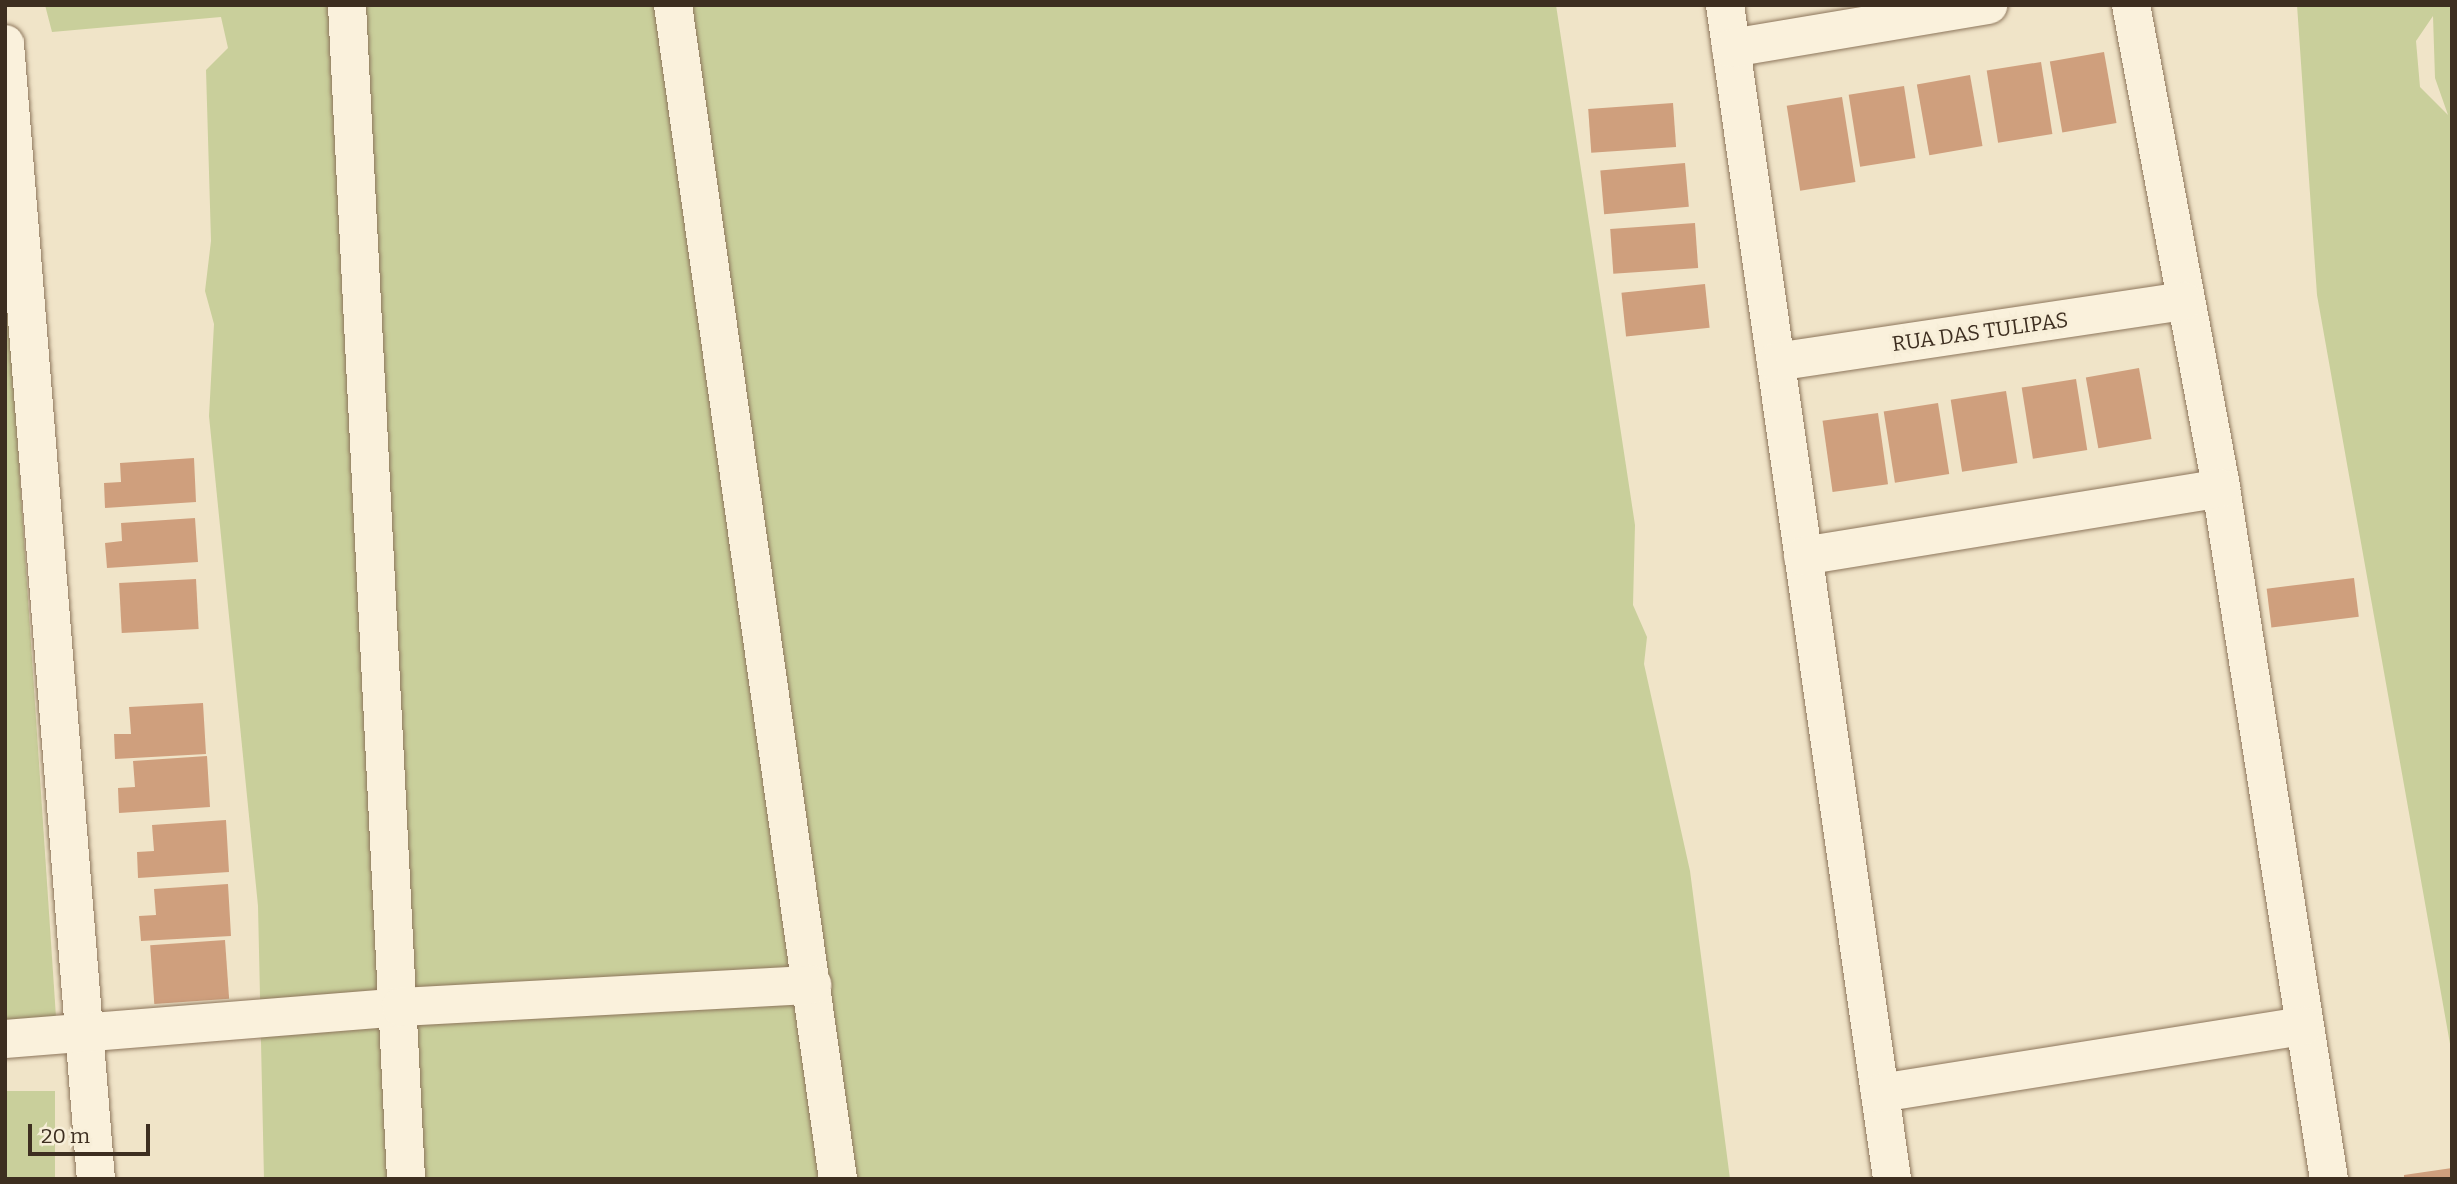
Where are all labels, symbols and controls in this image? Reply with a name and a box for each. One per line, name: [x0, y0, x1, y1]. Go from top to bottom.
street label: RUA DAS TULIPAS: [1890, 307, 2070, 357]
scale bar: [32, 1110, 154, 1154]
text: 20 m: [41, 1123, 90, 1149]

